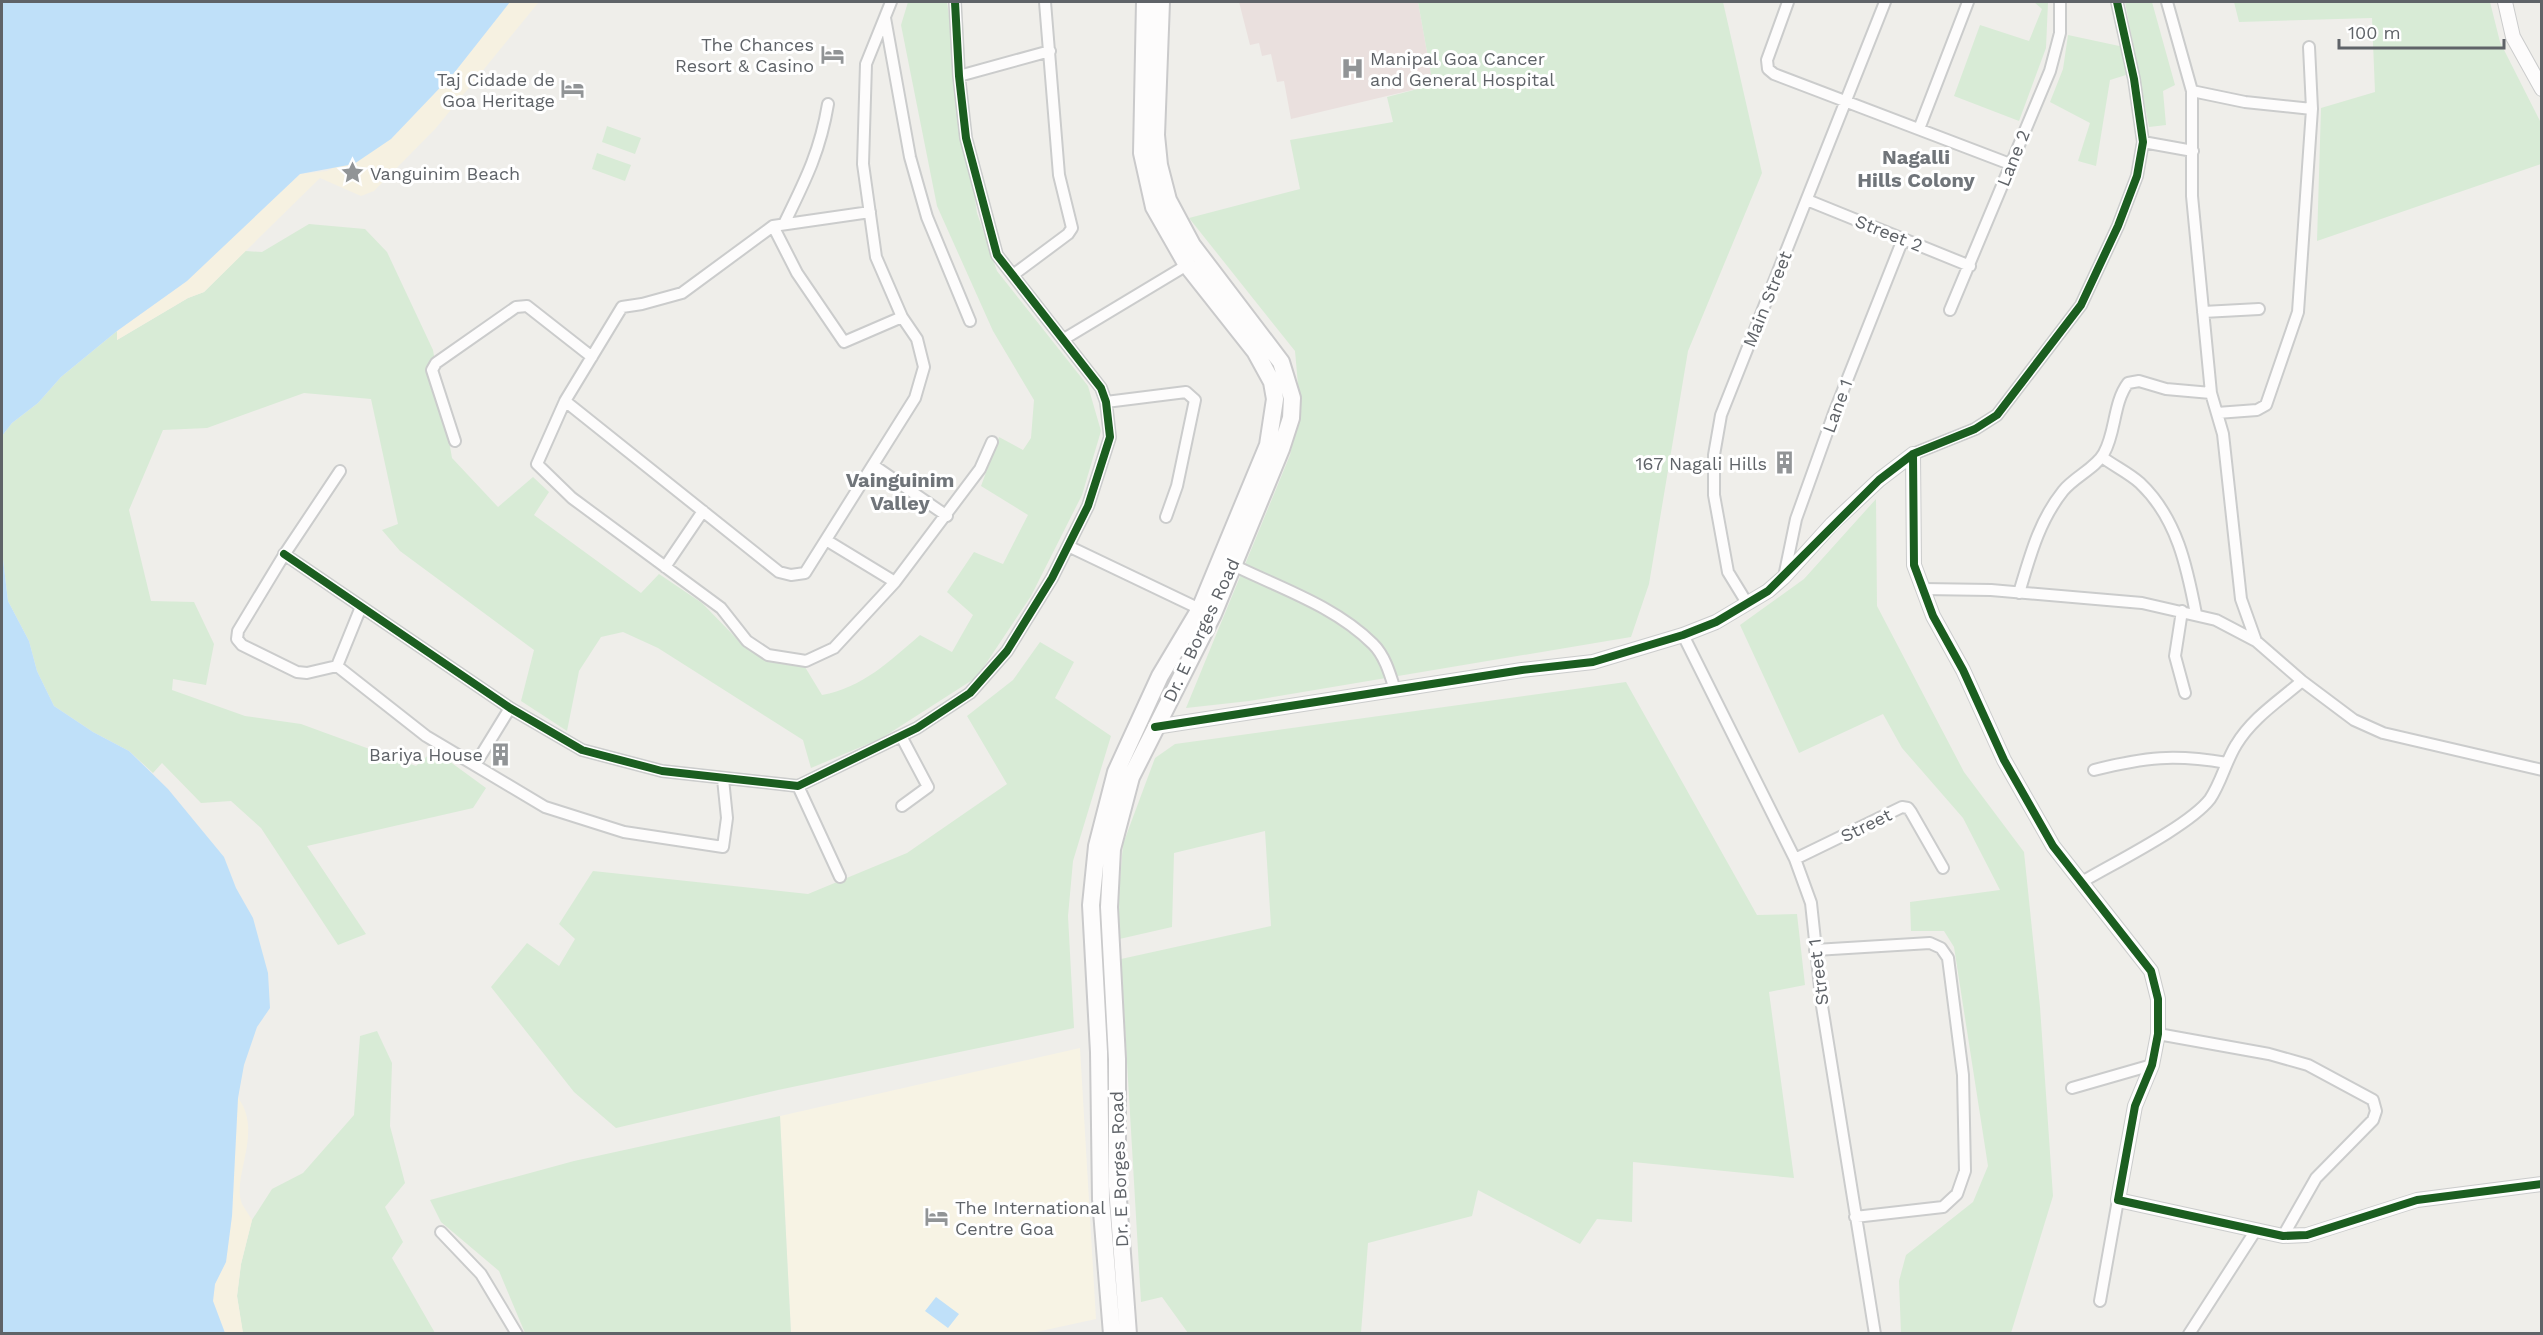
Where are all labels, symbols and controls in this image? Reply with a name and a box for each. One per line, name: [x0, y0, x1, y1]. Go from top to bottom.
scale bar: [2339, 12, 2504, 50]
text: 100 m: [2348, 22, 2401, 43]
place label: The Chances Resort & Casino: [675, 34, 814, 76]
hotel icon: The Chances Resort & Casino: [819, 41, 845, 67]
place label: Manipal Goa Cancer and General Hospital: [1370, 48, 1555, 90]
hospital icon: Manipal Goa Cancer and General Hospital: [1339, 55, 1365, 81]
place label: Taj Cidade de Goa Heritage: [437, 69, 555, 111]
hotel icon: Taj Cidade de Goa Heritage: [560, 76, 586, 102]
street label: Lane 2: [1992, 127, 2034, 189]
district label: Nagalli Hills Colony: [1857, 145, 1975, 192]
place icon: Vanguinim Beach: [339, 160, 365, 186]
place label: Vanguinim Beach: [370, 163, 520, 184]
street label: Street 2: [1852, 210, 1926, 256]
street label: Main Street: [1738, 247, 1796, 350]
street label: Lane 1: [1818, 376, 1856, 436]
building icon: 167 Nagali Hills: [1772, 450, 1798, 476]
place label: 167 Nagali Hills: [1636, 453, 1767, 474]
district label: Vainguinim Valley: [846, 468, 954, 515]
street label: Dr. E Borges Road: [1158, 555, 1244, 705]
building icon: Bariya House: [488, 741, 514, 767]
place label: Bariya House: [369, 744, 483, 765]
street label: Street: [1837, 803, 1895, 846]
street label: Street 1: [1803, 937, 1833, 1007]
street label: Dr. E Borges Road: [1106, 1091, 1132, 1247]
place label: The International Centre Goa: [955, 1197, 1106, 1239]
hotel icon: The International Centre Goa: [924, 1204, 950, 1230]

